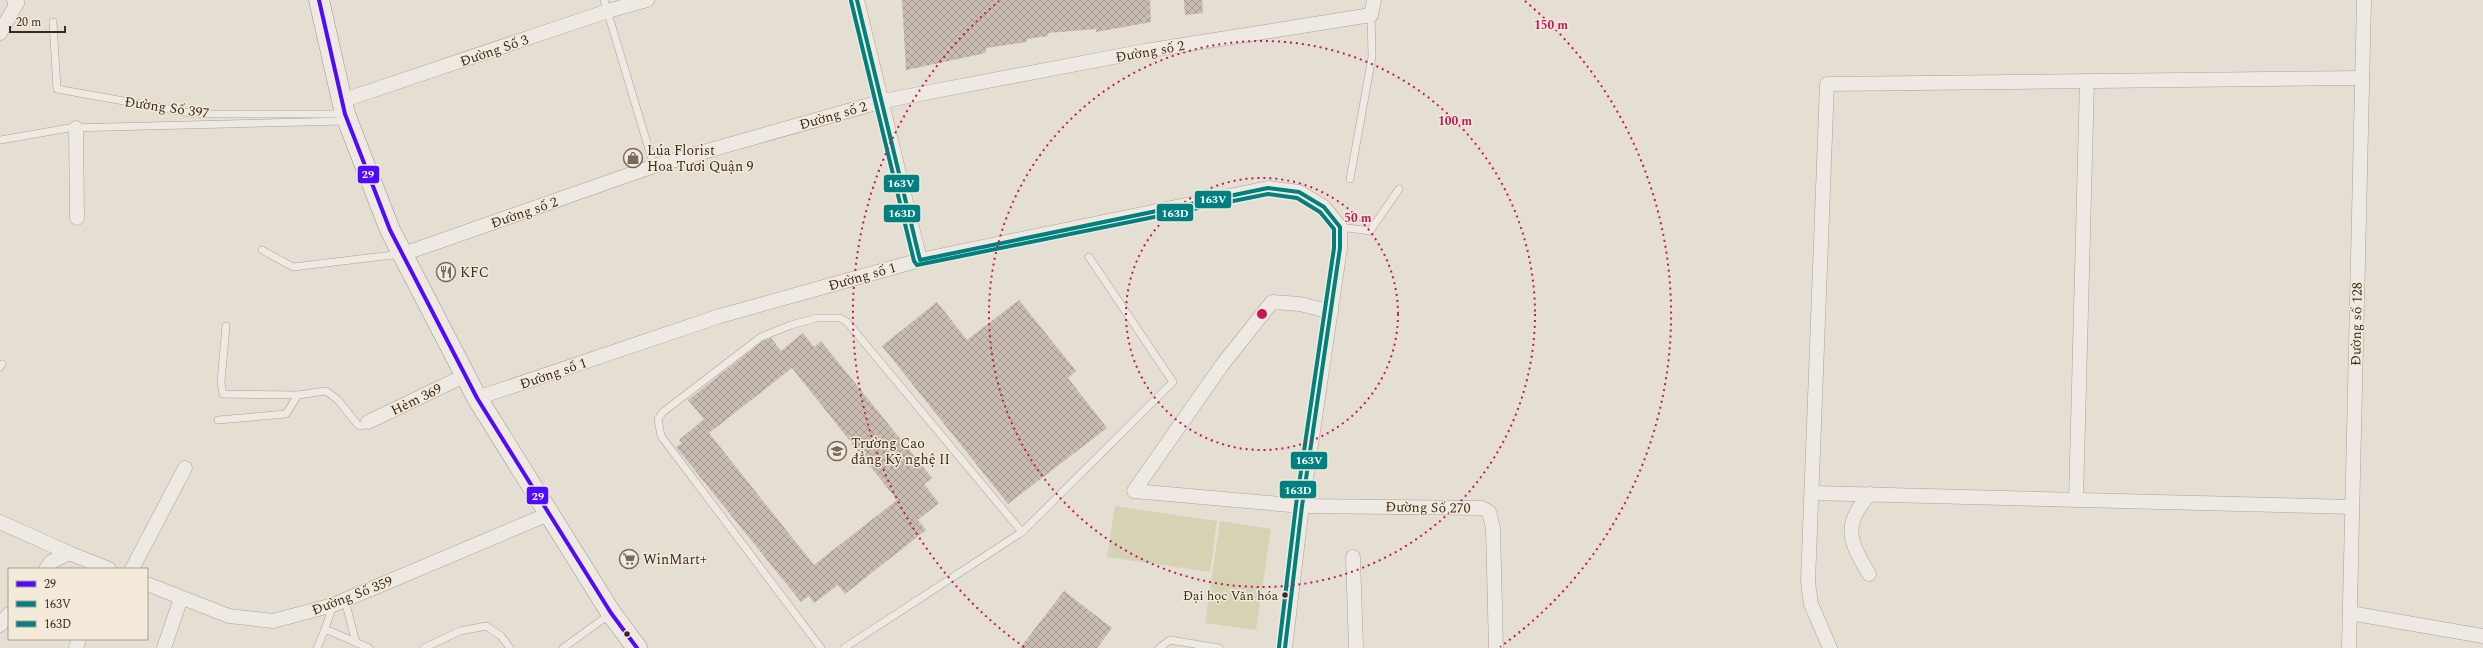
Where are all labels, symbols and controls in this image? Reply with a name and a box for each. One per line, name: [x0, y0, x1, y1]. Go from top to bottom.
scale bar: [10, 8, 65, 34]
text: 20 m: [16, 13, 41, 32]
text: 150 m: [1534, 16, 1568, 35]
street label: Đường Số 3: [457, 29, 531, 72]
street label: Đường số 2: [1114, 35, 1186, 68]
street label: Đường Số 397: [123, 91, 211, 124]
street label: Đường số 2: [797, 96, 869, 135]
text: 100 m: [1438, 112, 1472, 131]
place label: Lúa Florist Hoa Tươi Quận 9: [647, 140, 754, 177]
shop icon: Lúa Florist Hoa Tươi Quận 9: [622, 147, 644, 169]
line badge: 29: [357, 165, 380, 184]
text: 29: [362, 166, 374, 183]
line badge: 163V: [883, 174, 920, 193]
text: 163V: [888, 175, 915, 192]
line badge: 163V: [1194, 190, 1232, 209]
street label: Đường số 2: [488, 191, 560, 234]
text: 163V: [1200, 191, 1227, 208]
line badge: 163D: [1156, 203, 1194, 222]
line badge: 163D: [883, 204, 921, 223]
text: 163D: [888, 205, 916, 222]
text: 163D: [1161, 205, 1189, 222]
text: 50 m: [1344, 209, 1372, 228]
street label: Đường số 1: [826, 257, 898, 296]
restaurant icon: KFC: [435, 261, 457, 283]
place label: KFC: [460, 262, 489, 283]
street label: Đường số 128: [2345, 282, 2368, 366]
centre of rings: [1255, 307, 1269, 321]
street label: Đường số 1: [517, 352, 589, 395]
street label: Hẻm 369: [387, 378, 445, 421]
place label: Trường Cao đẳng Kỹ nghệ II: [851, 433, 950, 470]
school or university icon: Trường Cao đẳng Kỹ nghệ II: [826, 440, 848, 462]
line badge: 163V: [1290, 451, 1328, 470]
text: 163V: [1296, 452, 1323, 469]
line badge: 163D: [1279, 480, 1317, 499]
text: 163D: [1284, 482, 1312, 499]
line badge: 29: [526, 486, 549, 505]
text: 29: [532, 488, 544, 505]
street label: Đường Số 270: [1385, 496, 1471, 519]
supermarket icon: WinMart+: [618, 548, 640, 570]
place label: WinMart+: [643, 549, 707, 570]
legend: [8, 568, 148, 640]
street label: Đường Số 359: [309, 570, 396, 621]
text: 29: [44, 575, 56, 594]
place label: Đại học Văn hóa: [1183, 586, 1279, 606]
marker: Đại học Văn hóa: [1280, 590, 1290, 600]
text: 163V: [44, 595, 71, 614]
text: 163D: [44, 615, 71, 634]
unlabelled marker: [622, 629, 632, 639]

